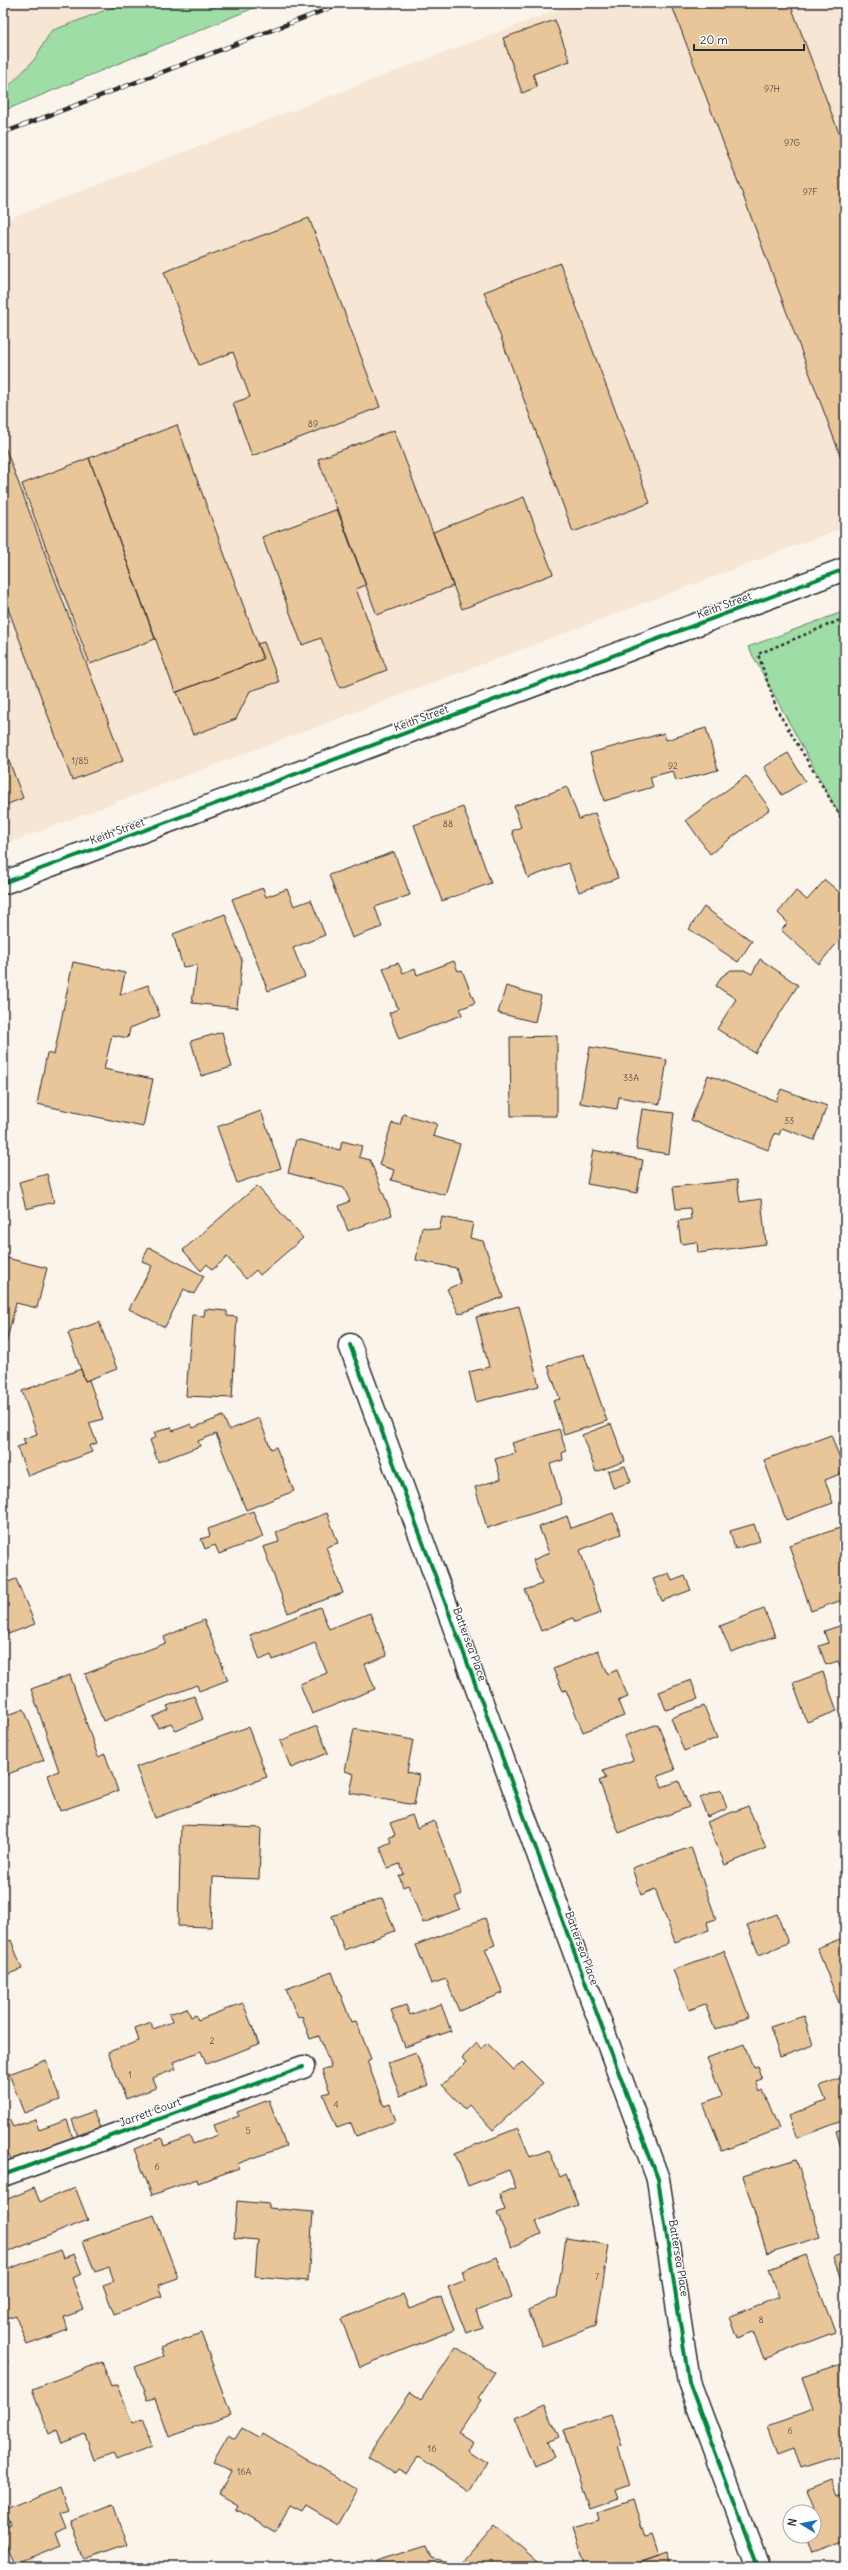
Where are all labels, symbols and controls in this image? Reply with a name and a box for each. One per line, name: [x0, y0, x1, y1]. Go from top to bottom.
scale bar: [694, 26, 804, 52]
text: 20 m: [700, 32, 728, 47]
house number: 97H: [764, 83, 781, 94]
house number: 97G: [784, 137, 801, 148]
house number: 97F: [803, 186, 817, 197]
house number: 89: [308, 418, 318, 429]
street label: Keith Street: [695, 589, 753, 621]
street label: Keith Street: [392, 702, 450, 734]
house number: 1/85: [71, 755, 89, 766]
house number: 92: [668, 760, 678, 771]
street label: Keith Street: [88, 815, 146, 847]
house number: 88: [443, 818, 453, 829]
house number: 33A: [623, 1072, 639, 1083]
house number: 33: [784, 1115, 794, 1126]
street label: Battersea Place: [450, 1605, 490, 1683]
street label: Battersea Place: [562, 1909, 602, 1987]
house number: 2: [210, 2035, 215, 2046]
house number: 1: [128, 2069, 132, 2080]
street label: Jarrett Court: [117, 2094, 183, 2130]
house number: 4: [333, 2099, 339, 2110]
house number: 5: [245, 2125, 251, 2136]
house number: 6: [154, 2161, 160, 2172]
street label: Battersea Place: [666, 2219, 692, 2298]
house number: 7: [595, 2271, 600, 2282]
house number: 8: [758, 2314, 764, 2325]
house number: 6: [787, 2425, 793, 2436]
house number: 16: [428, 2443, 436, 2454]
house number: 16A: [237, 2466, 251, 2477]
north arrow: [782, 2504, 822, 2544]
text: N: [785, 2517, 800, 2527]

